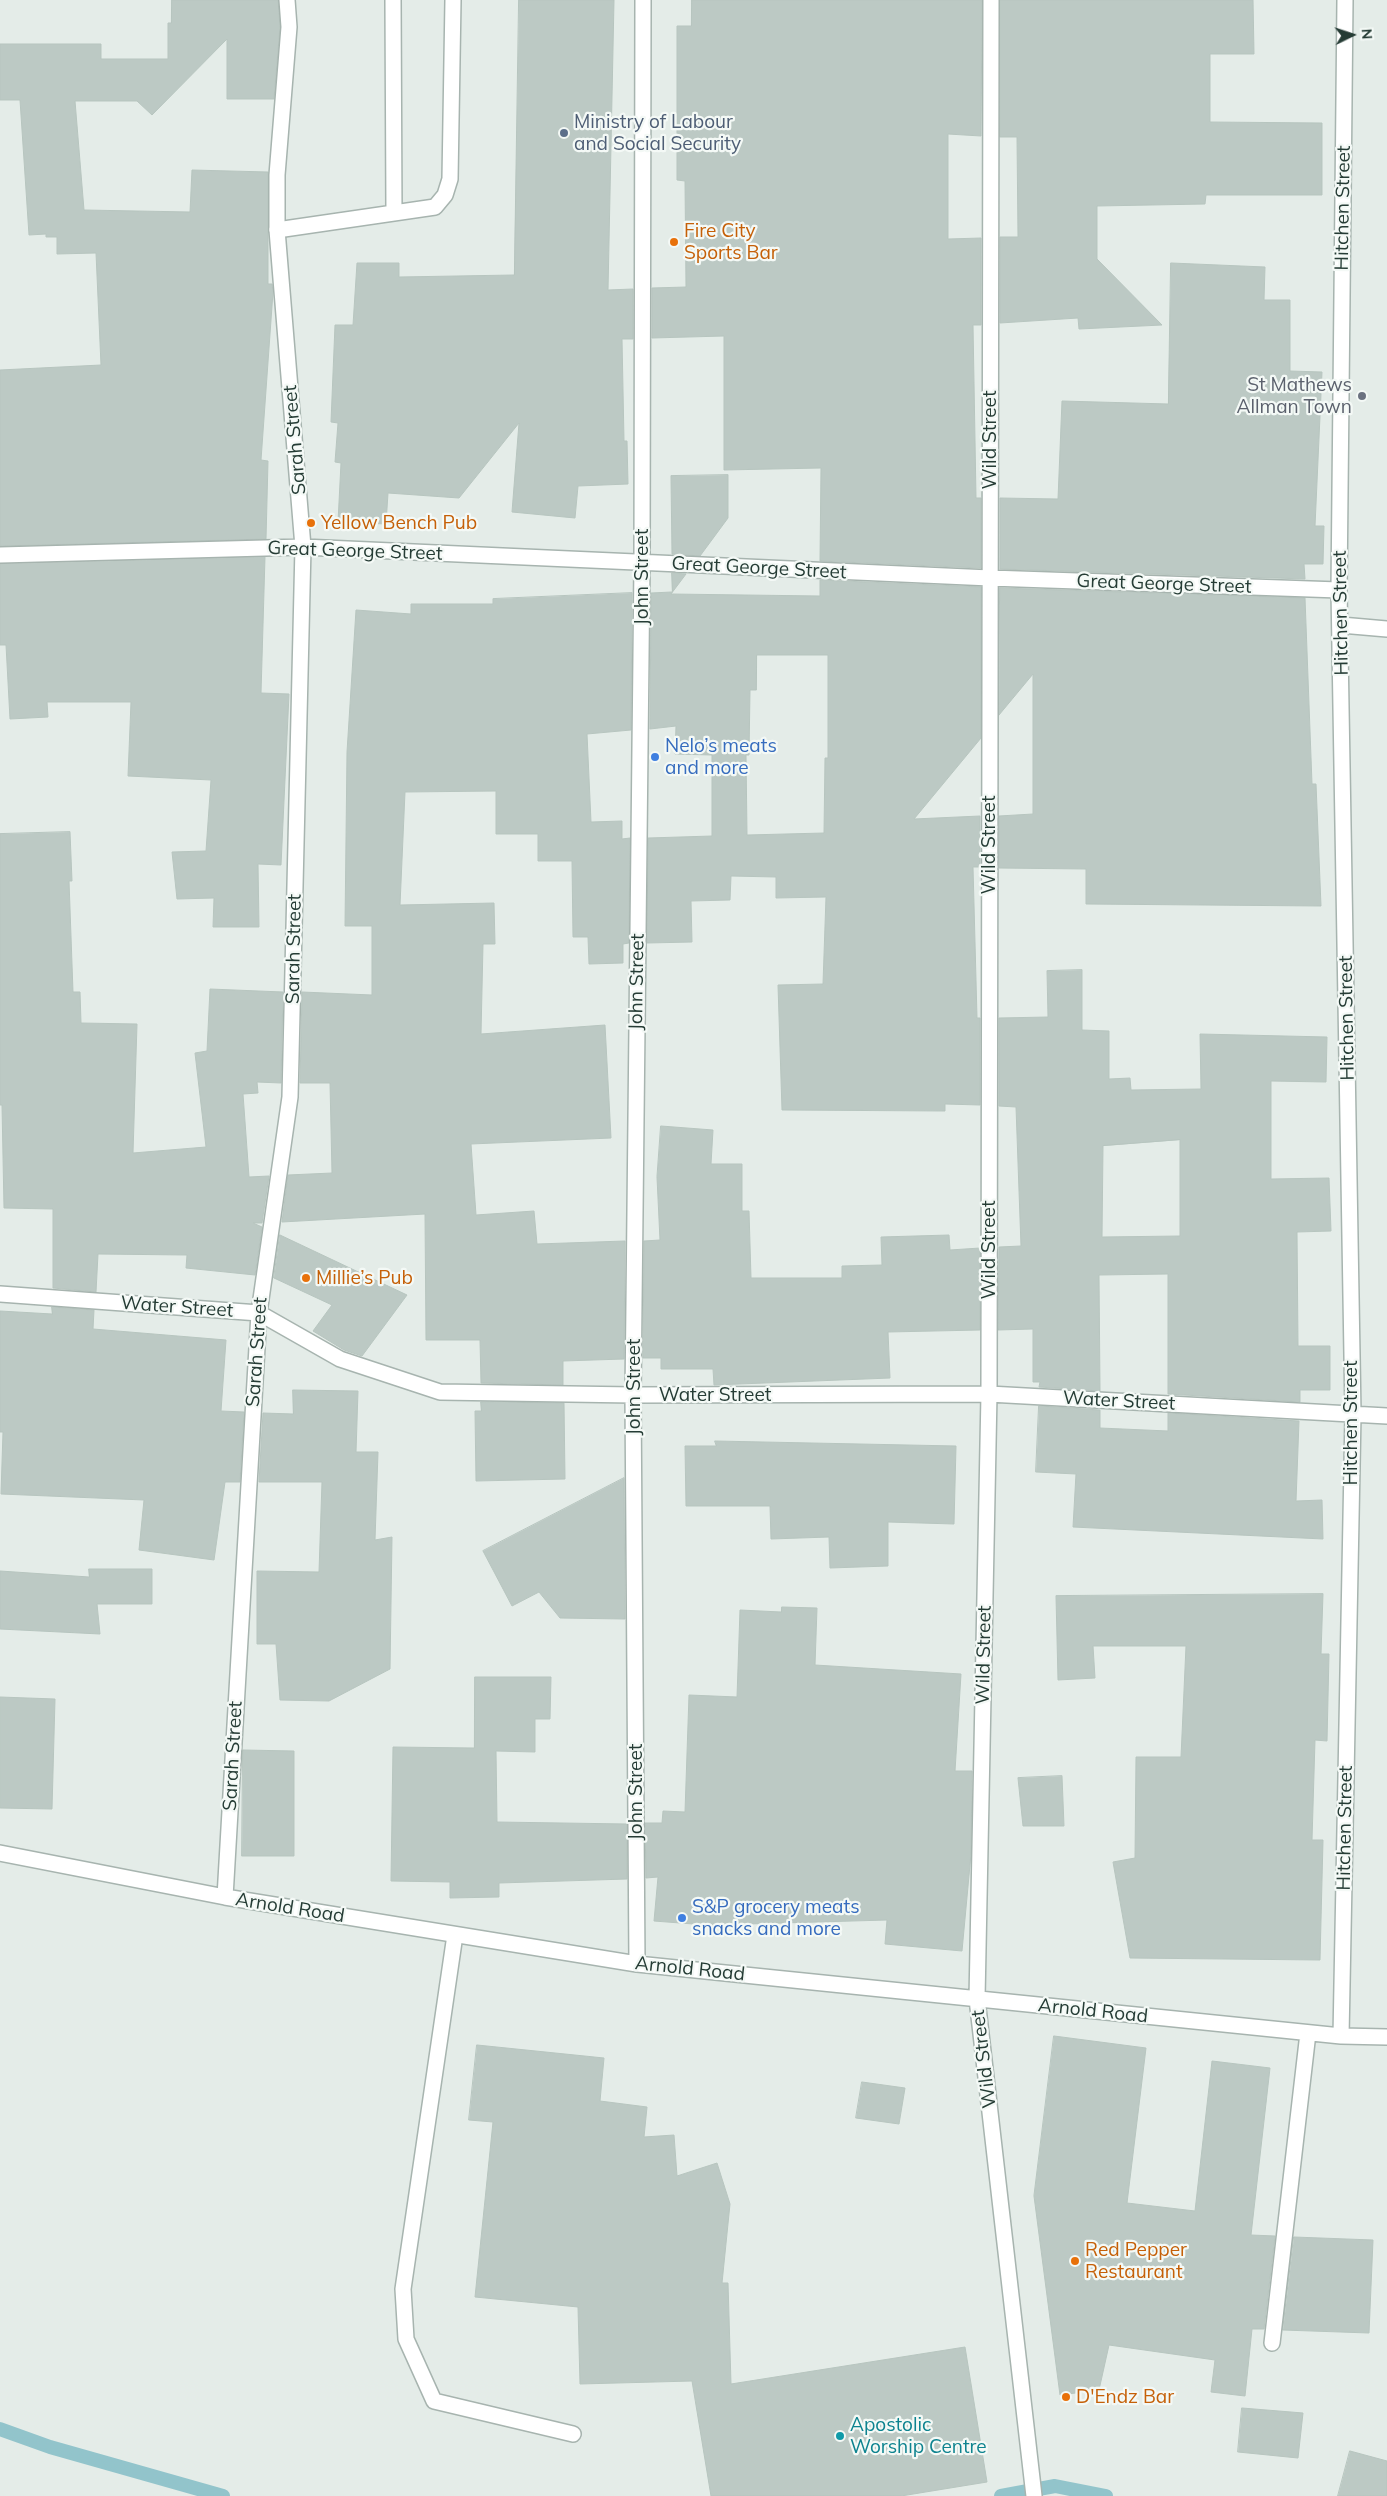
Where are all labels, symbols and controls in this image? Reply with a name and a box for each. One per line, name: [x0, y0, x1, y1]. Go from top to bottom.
north arrow: [1327, 10, 1377, 60]
text: N: [1358, 28, 1376, 40]
place label: Ministry of Labour and Social Security: [574, 111, 741, 155]
marker: Ministry of Labour and Social Security: [558, 127, 570, 139]
street label: Hitchen Street: [1331, 145, 1355, 271]
place label: Fire City Sports Bar: [684, 220, 778, 264]
marker: Fire City Sports Bar: [668, 236, 680, 248]
place label: St Mathews Allman Town: [1236, 374, 1352, 418]
street label: Sarah Street: [279, 384, 311, 496]
street label: Wild Street: [979, 390, 1001, 490]
marker: St Mathews Allman Town: [1356, 390, 1368, 402]
place label: Yellow Bench Pub: [321, 512, 477, 534]
marker: Yellow Bench Pub: [305, 517, 317, 529]
street label: John Street: [631, 529, 653, 625]
street label: Great George Street: [267, 537, 443, 565]
street label: Hitchen Street: [1329, 550, 1353, 676]
street label: Great George Street: [671, 552, 847, 584]
street label: Great George Street: [1076, 570, 1252, 598]
place label: Nelo’s meats and more: [665, 735, 777, 779]
marker: Nelo’s meats and more: [649, 751, 661, 763]
street label: Wild Street: [978, 795, 1000, 895]
street label: Sarah Street: [282, 894, 306, 1004]
street label: John Street: [625, 933, 649, 1031]
street label: Hitchen Street: [1335, 955, 1359, 1081]
street label: Wild Street: [978, 1200, 1000, 1300]
place label: Millie’s Pub: [316, 1267, 413, 1289]
marker: Millie’s Pub: [300, 1272, 312, 1284]
street label: Water Street: [120, 1292, 234, 1322]
street label: Sarah Street: [242, 1296, 272, 1408]
street label: John Street: [623, 1339, 645, 1435]
street label: Hitchen Street: [1340, 1360, 1362, 1486]
street label: Water Street: [659, 1384, 771, 1406]
street label: Water Street: [1062, 1387, 1176, 1415]
street label: Wild Street: [972, 1605, 996, 1705]
street label: Sarah Street: [219, 1700, 247, 1812]
street label: John Street: [625, 1744, 647, 1840]
street label: Hitchen Street: [1333, 1765, 1357, 1891]
street label: Arnold Road: [234, 1888, 346, 1928]
place label: S&P grocery meats snacks and more: [692, 1896, 860, 1940]
marker: S&P grocery meats snacks and more: [676, 1912, 688, 1924]
street label: Arnold Road: [634, 1952, 746, 1986]
street label: Arnold Road: [1037, 1994, 1149, 2028]
street label: Wild Street: [967, 2008, 1001, 2110]
place label: Red Pepper Restaurant: [1085, 2239, 1187, 2283]
marker: Red Pepper Restaurant: [1069, 2255, 1081, 2267]
place label: D'Endz Bar: [1076, 2386, 1174, 2408]
marker: D'Endz Bar: [1060, 2391, 1072, 2403]
place label: Apostolic Worship Centre: [850, 2414, 987, 2458]
marker: Apostolic Worship Centre: [834, 2430, 846, 2442]

